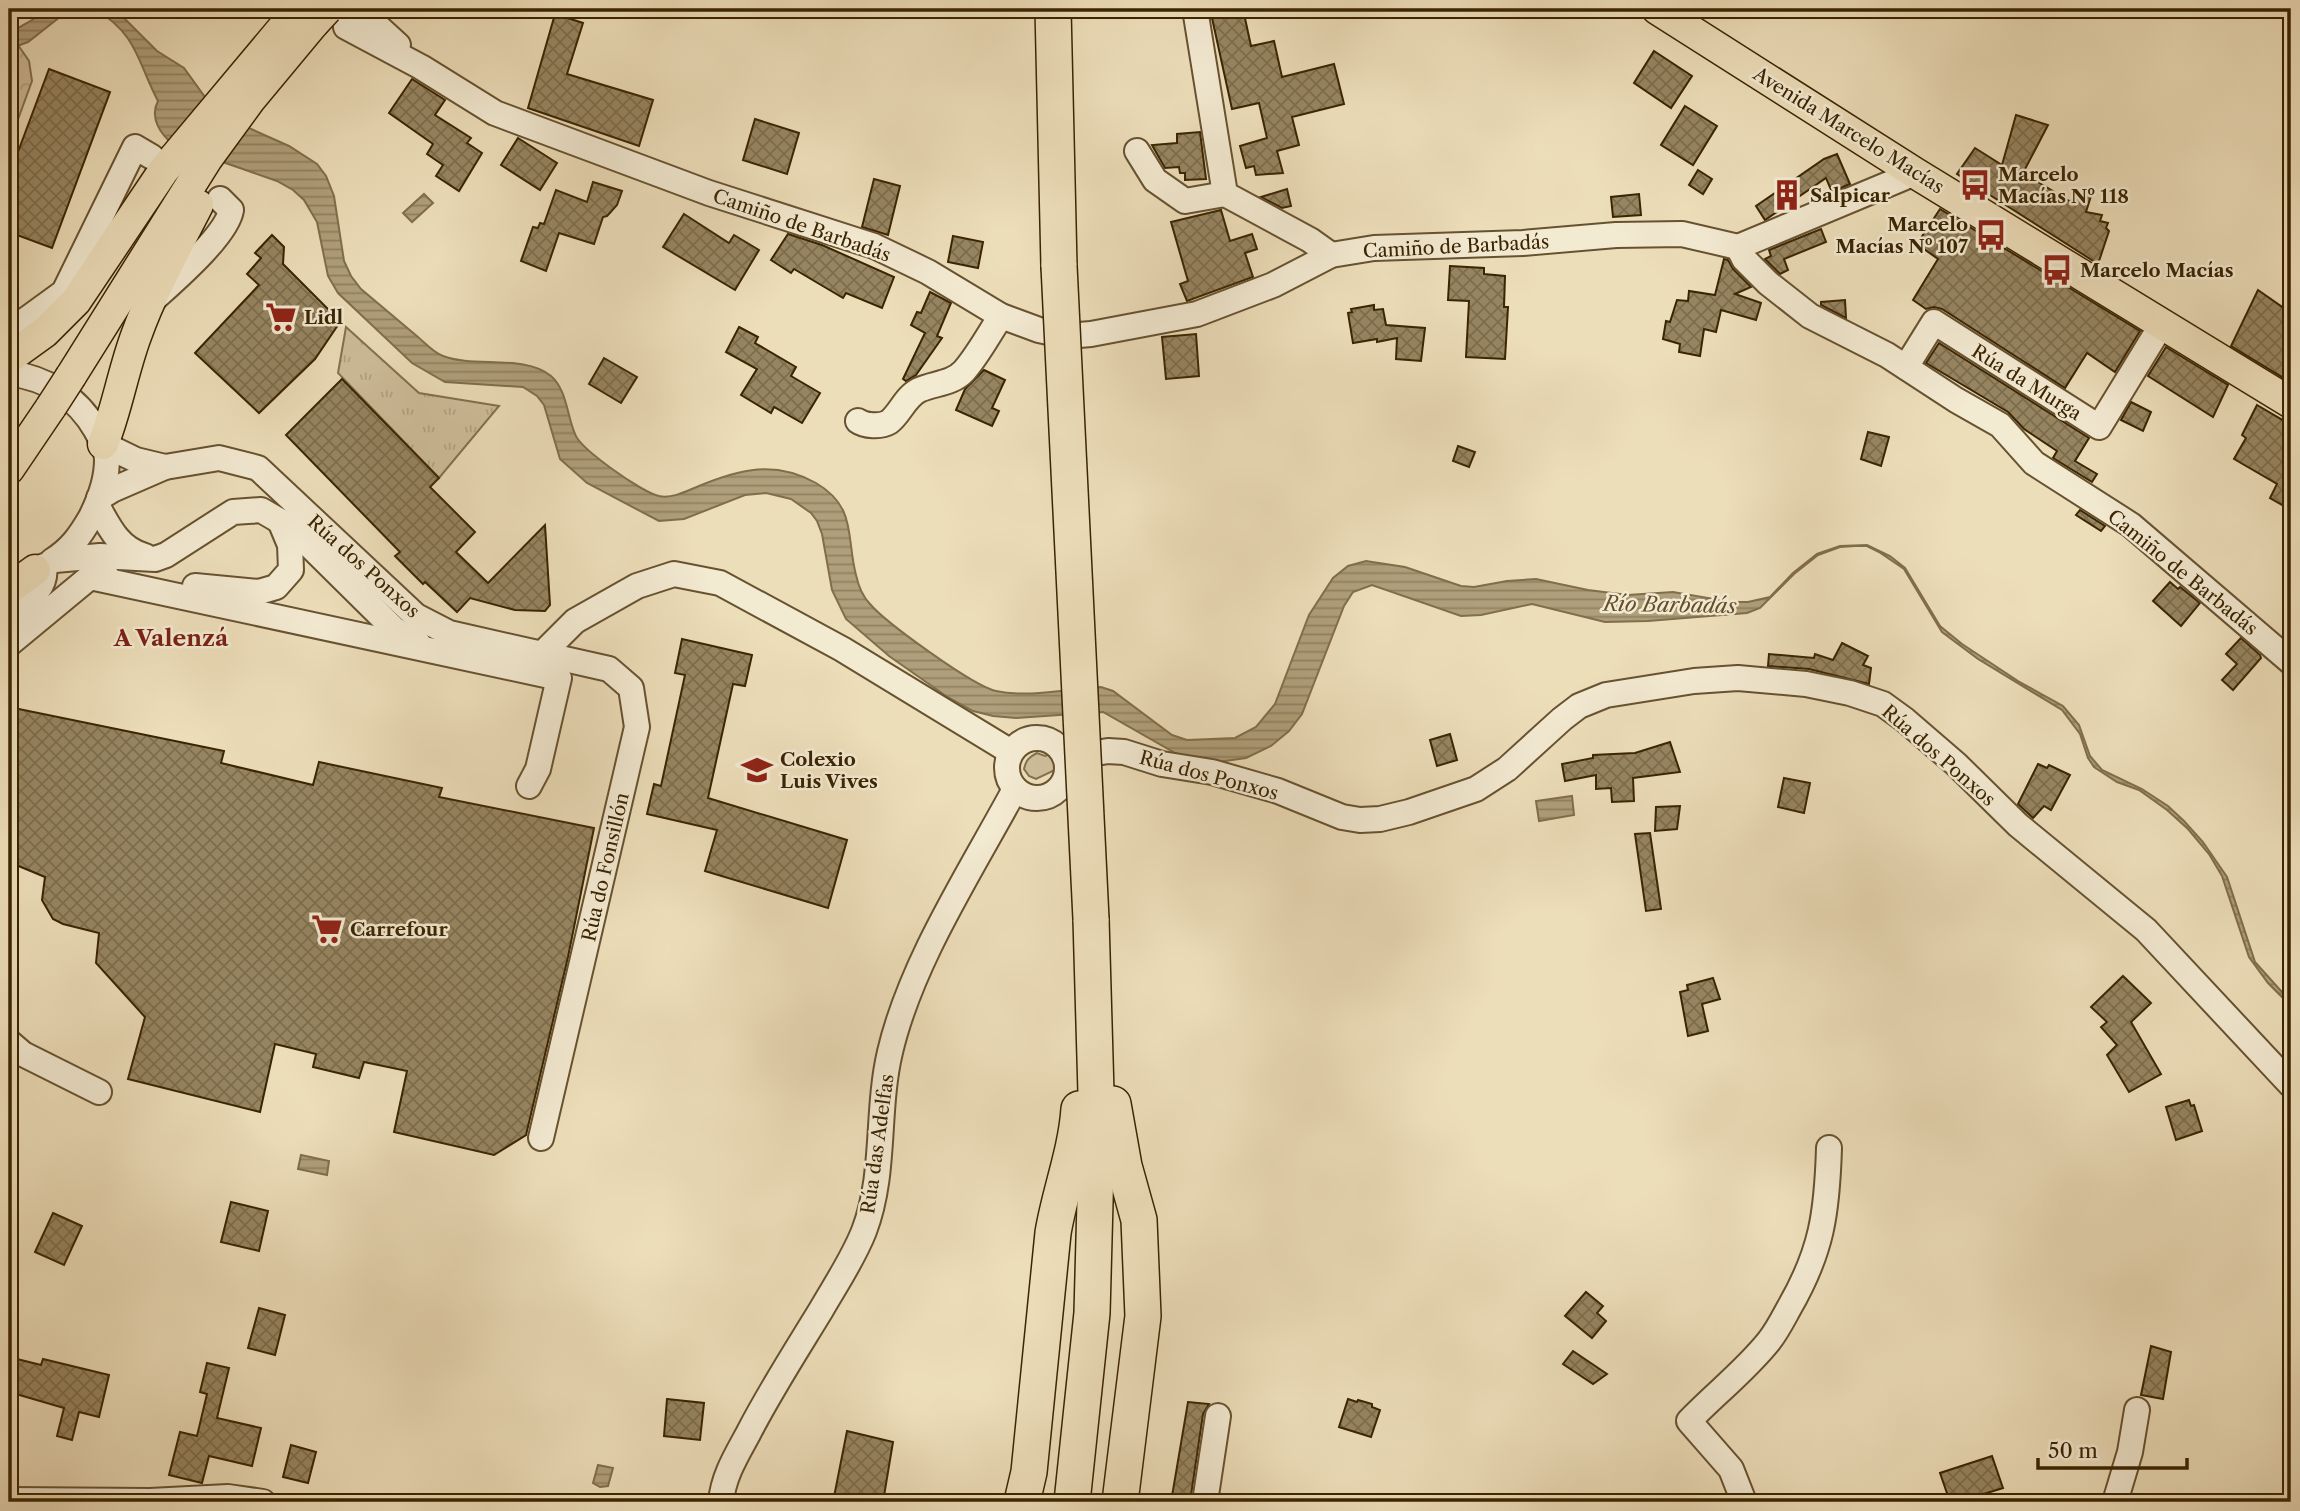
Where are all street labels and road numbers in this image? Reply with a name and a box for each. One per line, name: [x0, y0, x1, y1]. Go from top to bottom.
street label: Avenida Marcelo Macías: [1748, 62, 1948, 199]
street label: Camiño de Barbadás: [710, 184, 894, 267]
street label: Camiño de Barbadás: [1362, 230, 1550, 263]
street label: Rúa da Murga: [1968, 340, 2086, 425]
street label: Camiño de Barbadás: [2103, 505, 2262, 640]
street label: Rúa dos Ponxos: [303, 510, 424, 623]
street label: Rúa dos Ponxos: [1877, 700, 2000, 811]
street label: Rúa dos Ponxos: [1137, 746, 1281, 805]
street label: Rúa do Fonsillón: [577, 790, 634, 944]
street label: Rúa das Adelfas: [856, 1073, 899, 1216]

